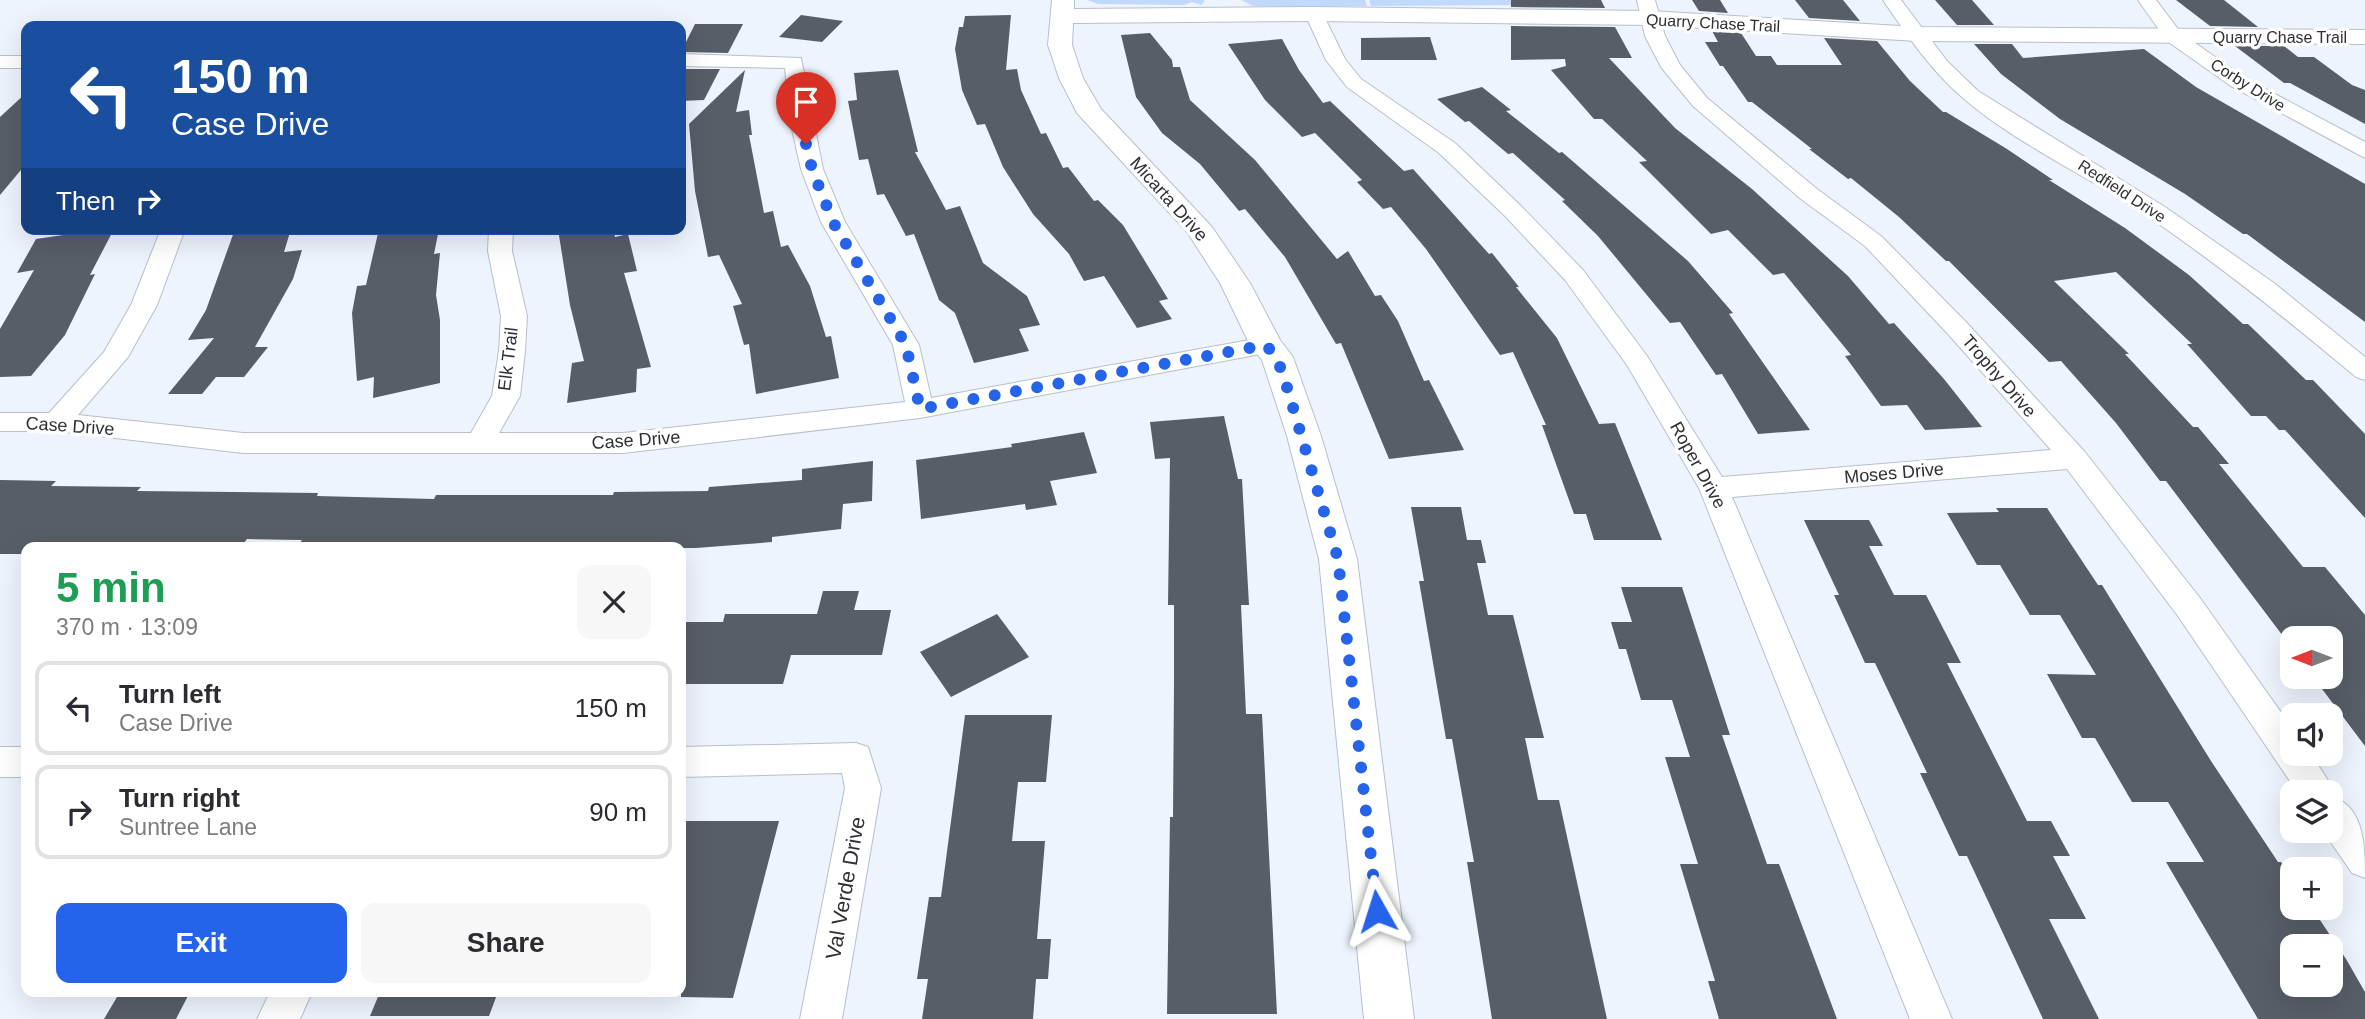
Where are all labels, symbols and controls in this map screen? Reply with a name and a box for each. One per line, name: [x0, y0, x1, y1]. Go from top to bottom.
street label: Quarry Chase Trail: [1646, 11, 1780, 35]
street label: Quarry Chase Trail: [2213, 29, 2347, 46]
icon: left: [56, 49, 147, 140]
text: 150 m: [171, 49, 310, 103]
street label: Corby Drive: [2208, 55, 2288, 115]
pin: [776, 72, 836, 144]
icon: arrive: [787, 83, 825, 121]
text: Case Drive: [171, 106, 329, 142]
street label: Micarta Drive: [1126, 153, 1212, 245]
street label: Redfield Drive: [2075, 157, 2169, 226]
icon: right: [129, 182, 167, 220]
text: Then: [56, 186, 115, 216]
street label: Elk Trail: [494, 326, 522, 392]
street label: Trophy Drive: [1958, 331, 2040, 421]
street label: Case Drive: [25, 413, 115, 439]
street label: Roper Drive: [1666, 418, 1730, 512]
street label: Case Drive: [591, 427, 681, 453]
street label: Moses Drive: [1843, 459, 1945, 487]
text: 5 min: [56, 564, 166, 611]
button: close: [577, 565, 651, 639]
text: 370 m · 13:09: [56, 614, 198, 640]
north arrow: [2280, 626, 2343, 690]
map controls: [2280, 626, 2343, 997]
text: Turn left: [119, 679, 221, 709]
icon: left: [60, 689, 98, 727]
text: 150 m: [575, 693, 647, 723]
button: sound: [2280, 703, 2343, 766]
text: Case Drive: [119, 710, 233, 736]
button: layers: [2280, 780, 2343, 843]
text: Turn right: [119, 783, 240, 813]
icon: right: [60, 793, 98, 831]
text: 90 m: [589, 797, 647, 827]
text: Suntree Lane: [119, 814, 257, 840]
street label: Val Verde Drive: [821, 815, 869, 961]
button: +: [2280, 857, 2343, 920]
position arrow: [1340, 874, 1414, 948]
button: Exit: [56, 903, 347, 983]
button: Share: [361, 903, 651, 983]
button: −: [2280, 934, 2343, 997]

